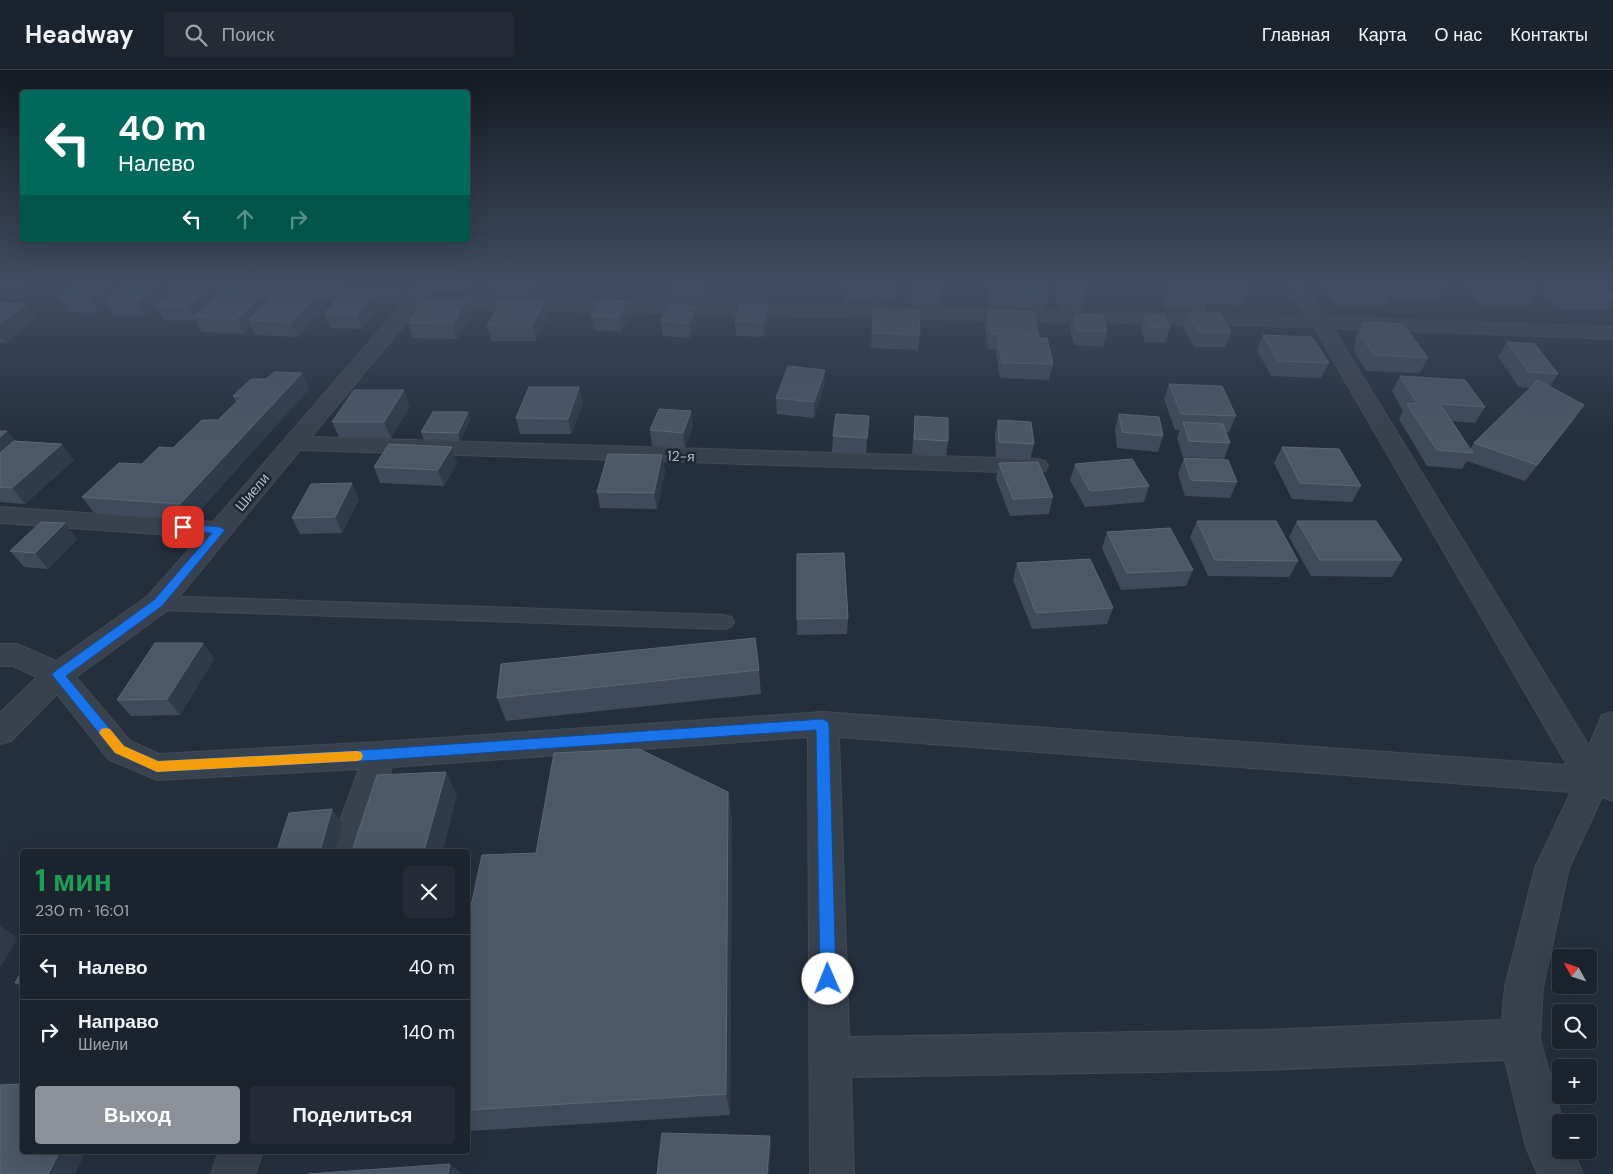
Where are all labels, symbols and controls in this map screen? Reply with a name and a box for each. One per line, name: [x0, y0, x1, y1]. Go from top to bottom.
search box: [164, 12, 514, 57]
text: Headway: [25, 19, 134, 50]
icon: search: [182, 21, 210, 49]
text: Поиск: [222, 22, 274, 47]
text: Главная: [1262, 23, 1330, 47]
text: Карта: [1358, 23, 1407, 47]
text: О нас: [1435, 23, 1482, 47]
text: Контакты: [1510, 23, 1588, 47]
text: 40 m: [118, 105, 207, 151]
icon: left: [35, 110, 100, 175]
text: Налево: [118, 149, 195, 178]
icon: left: [178, 205, 206, 233]
icon: ahead: [231, 205, 259, 233]
icon: right: [284, 205, 312, 233]
street label: 12-я: [667, 447, 695, 465]
street label: Шиели: [231, 469, 273, 515]
pin: [162, 506, 204, 548]
icon: arrive: [169, 513, 197, 541]
text: 1 мин: [35, 861, 112, 900]
button: close: [403, 866, 455, 918]
text: 230 m · 16:01: [35, 900, 129, 921]
north arrow: [1552, 949, 1598, 994]
map controls: [1552, 949, 1597, 1159]
position arrow: [801, 952, 853, 1004]
icon: left: [35, 953, 63, 981]
text: Налево: [78, 955, 148, 980]
text: 40 m: [408, 955, 455, 980]
button: search: [1552, 1004, 1597, 1049]
text: Направо: [78, 1009, 159, 1034]
icon: right: [35, 1018, 63, 1046]
text: 140 m: [403, 1020, 455, 1045]
text: Шиели: [78, 1034, 128, 1055]
button: +: [1552, 1059, 1597, 1104]
button: Выход: [35, 1086, 240, 1144]
button: Поделиться: [250, 1086, 455, 1144]
button: −: [1552, 1114, 1597, 1159]

